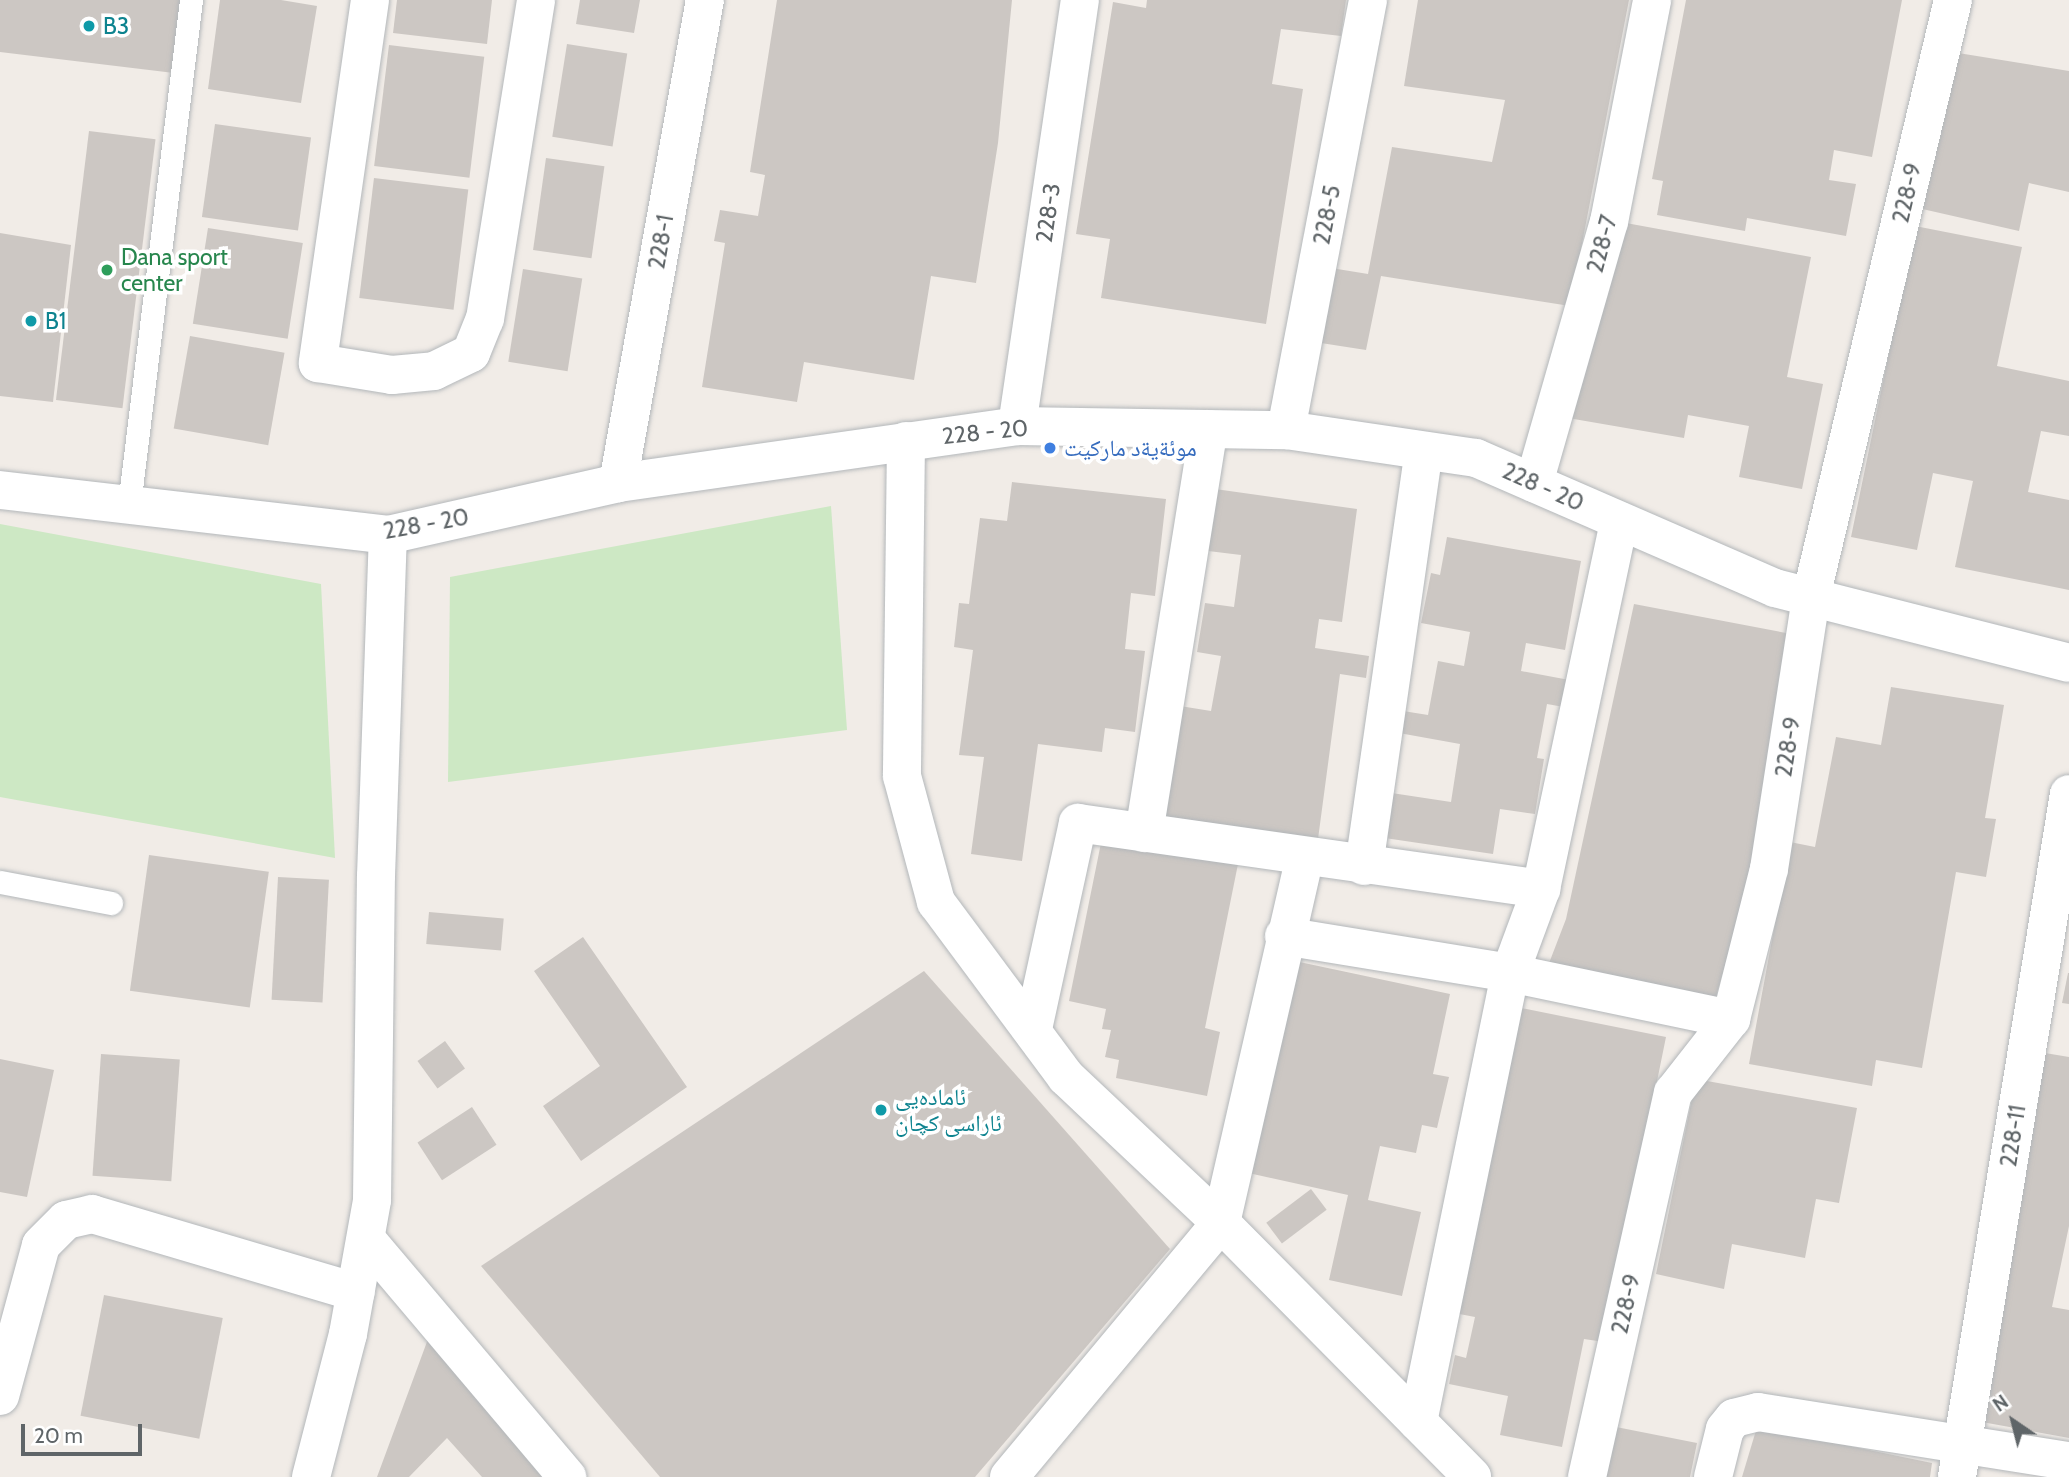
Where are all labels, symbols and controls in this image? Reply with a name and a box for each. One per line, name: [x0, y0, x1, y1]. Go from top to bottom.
place label: B3: [103, 12, 129, 40]
marker: B3: [81, 18, 97, 34]
street label: 228-9: [1887, 160, 1927, 226]
street label: 228-3: [1030, 181, 1066, 245]
street label: 228-5: [1308, 183, 1346, 247]
street label: 228-7: [1581, 212, 1623, 276]
street label: 228-1: [643, 213, 679, 271]
place label: Dana sport center: [121, 243, 228, 297]
marker: Dana sport center: [99, 262, 115, 278]
place label: B1: [45, 307, 66, 335]
marker: B1: [23, 313, 39, 329]
street label: 228 - 20: [941, 414, 1029, 450]
place label: موئةيةد ماركيت: [1064, 434, 1197, 462]
marker: موئةيةد ماركيت: [1042, 440, 1058, 456]
street label: 228 - 20: [1498, 457, 1588, 517]
street label: 228 - 20: [381, 503, 471, 545]
street label: 228-9: [1770, 715, 1806, 779]
place label: ئامادەیی ئاراسی کچان: [895, 1083, 1002, 1137]
marker: ئامادەیی ئاراسی کچان: [873, 1102, 889, 1118]
street label: 228-11: [1994, 1103, 2032, 1169]
street label: 228-9: [1606, 1271, 1646, 1337]
north arrow: [1978, 1386, 2048, 1456]
text: N: [1989, 1390, 2013, 1417]
scale bar: [24, 1410, 145, 1454]
text: 20 m: [34, 1423, 83, 1448]

